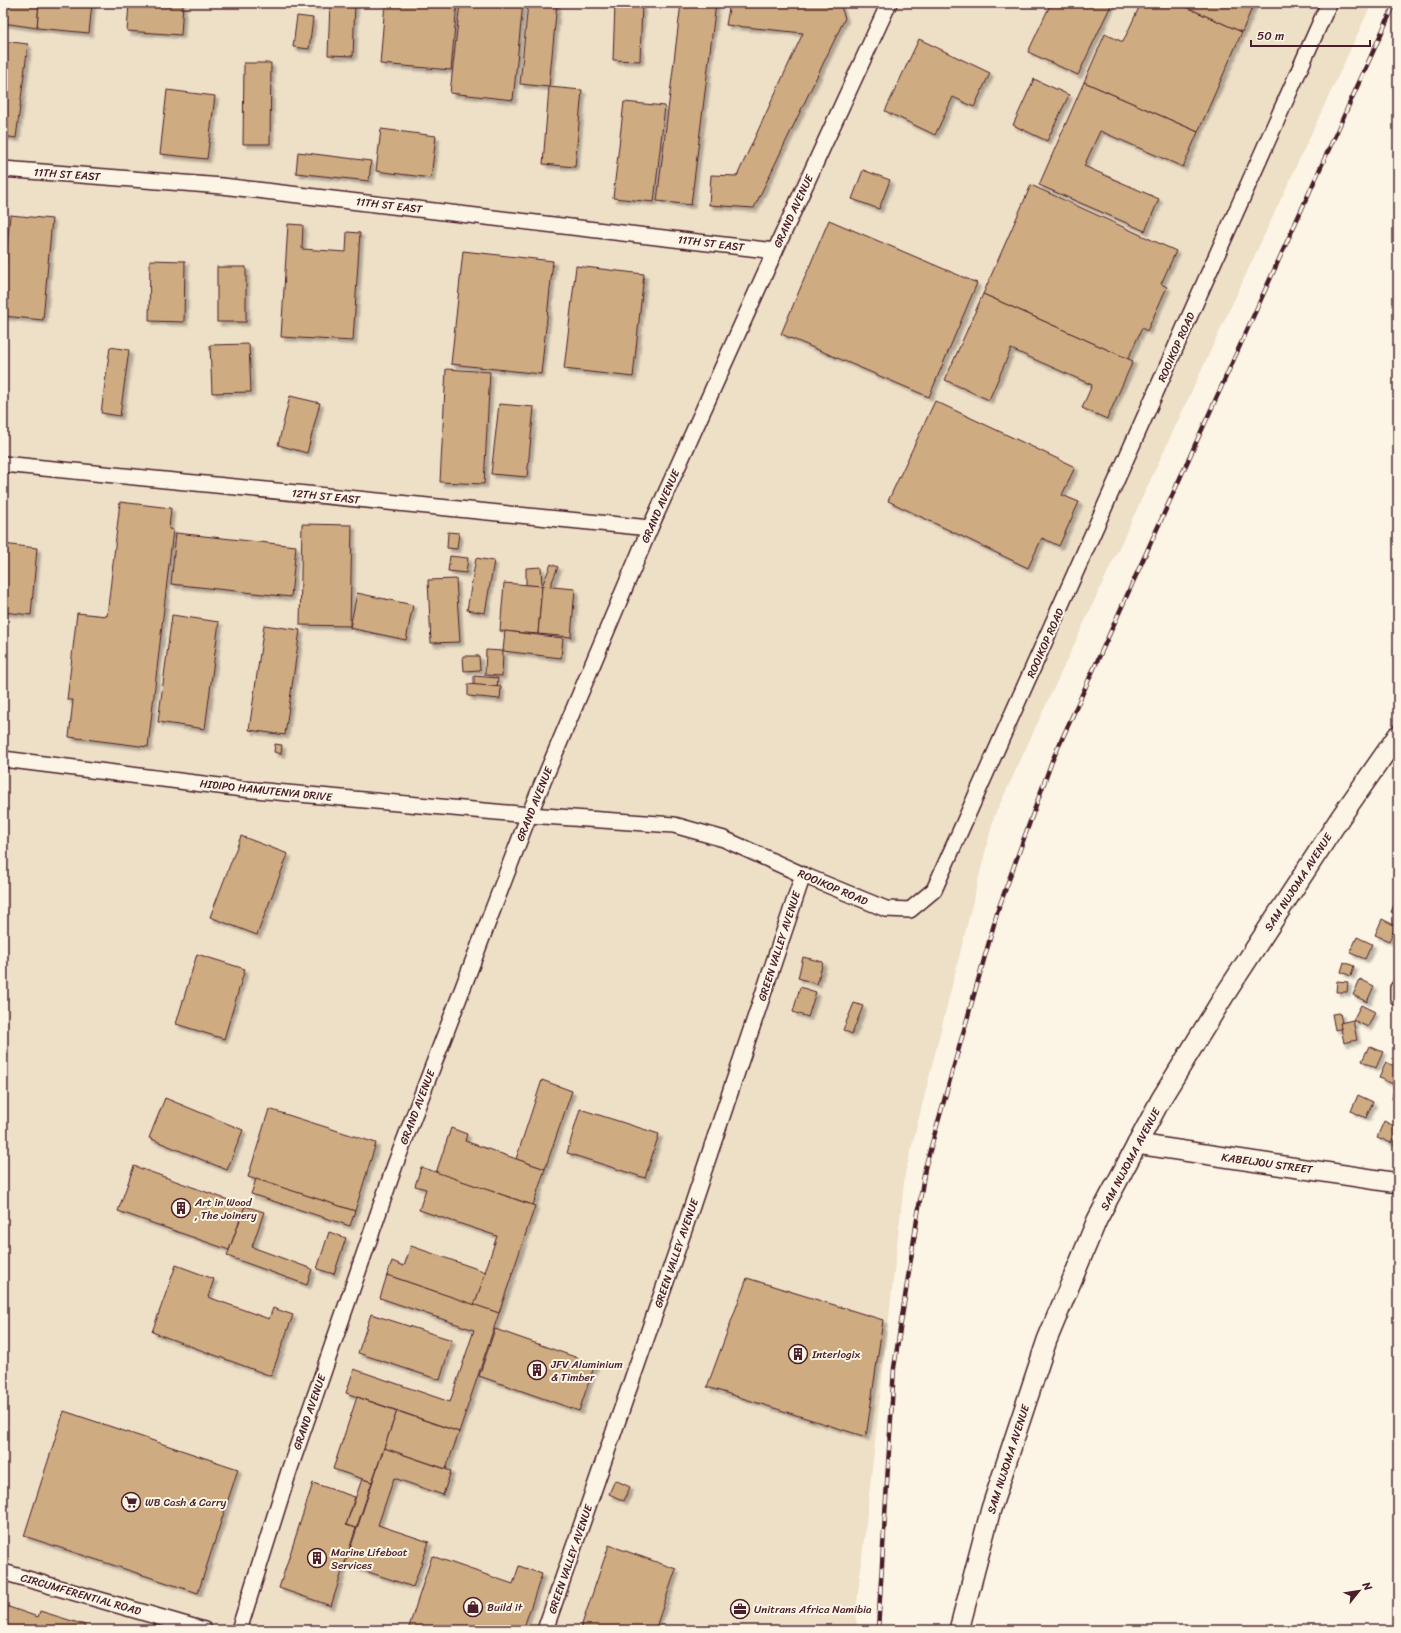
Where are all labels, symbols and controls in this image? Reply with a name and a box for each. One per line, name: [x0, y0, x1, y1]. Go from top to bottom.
scale bar: [1251, 22, 1370, 48]
text: 50 m: [1257, 25, 1284, 47]
street label: 11TH ST EAST: [33, 163, 101, 186]
street label: GRAND AVENUE: [768, 171, 819, 251]
street label: 11TH ST EAST: [355, 192, 424, 219]
street label: 11TH ST EAST: [677, 230, 746, 257]
street label: ROOIKOP ROAD: [1153, 309, 1201, 385]
street label: GRAND AVENUE: [636, 466, 686, 546]
street label: 12TH ST EAST: [291, 483, 361, 510]
street label: ROOIKOP ROAD: [1022, 605, 1070, 681]
street label: GRAND AVENUE: [511, 763, 558, 844]
street label: HIDIPO HAMUTENYA DRIVE: [199, 774, 334, 807]
street label: SAM NUJOMA AVENUE: [1259, 829, 1338, 935]
street label: ROOIKOP ROAD: [795, 864, 871, 911]
street label: GREEN VALLEY AVENUE: [753, 888, 806, 1004]
street label: GRAND AVENUE: [394, 1066, 441, 1147]
street label: SAM NUJOMA AVENUE: [1095, 1104, 1166, 1214]
street label: KABELJOU STREET: [1220, 1148, 1315, 1179]
place label: Art in Wood , The Joinery: [194, 1193, 257, 1225]
street label: GREEN VALLEY AVENUE: [649, 1195, 704, 1310]
building icon: Art in Wood , The Joinery: [170, 1197, 192, 1219]
building icon: Interlogix: [787, 1343, 809, 1365]
place label: Interlogix: [811, 1345, 861, 1364]
place label: JFV Aluminium & Timber: [550, 1355, 623, 1387]
building icon: JFV Aluminium & Timber: [526, 1359, 548, 1381]
street label: GRAND AVENUE: [288, 1371, 332, 1453]
street label: SAM NUJOMA AVENUE: [982, 1401, 1035, 1516]
supermarket icon: WB Cash & Carry: [120, 1491, 142, 1513]
place label: WB Cash & Carry: [145, 1493, 226, 1512]
street label: GREEN VALLEY AVENUE: [543, 1501, 598, 1616]
place label: Marine Lifeboat Services: [331, 1543, 408, 1575]
building icon: Marine Lifeboat Services: [306, 1547, 328, 1569]
street label: CIRCUMFERENTIAL ROAD: [18, 1568, 144, 1621]
north arrow: [1339, 1571, 1379, 1611]
text: N: [1357, 1577, 1378, 1595]
shop icon: Build it: [462, 1596, 484, 1618]
place label: Build it: [487, 1598, 523, 1617]
office icon: Unitrans Africa Namibia: [729, 1598, 751, 1620]
place label: Unitrans Africa Namibia: [754, 1600, 872, 1619]

